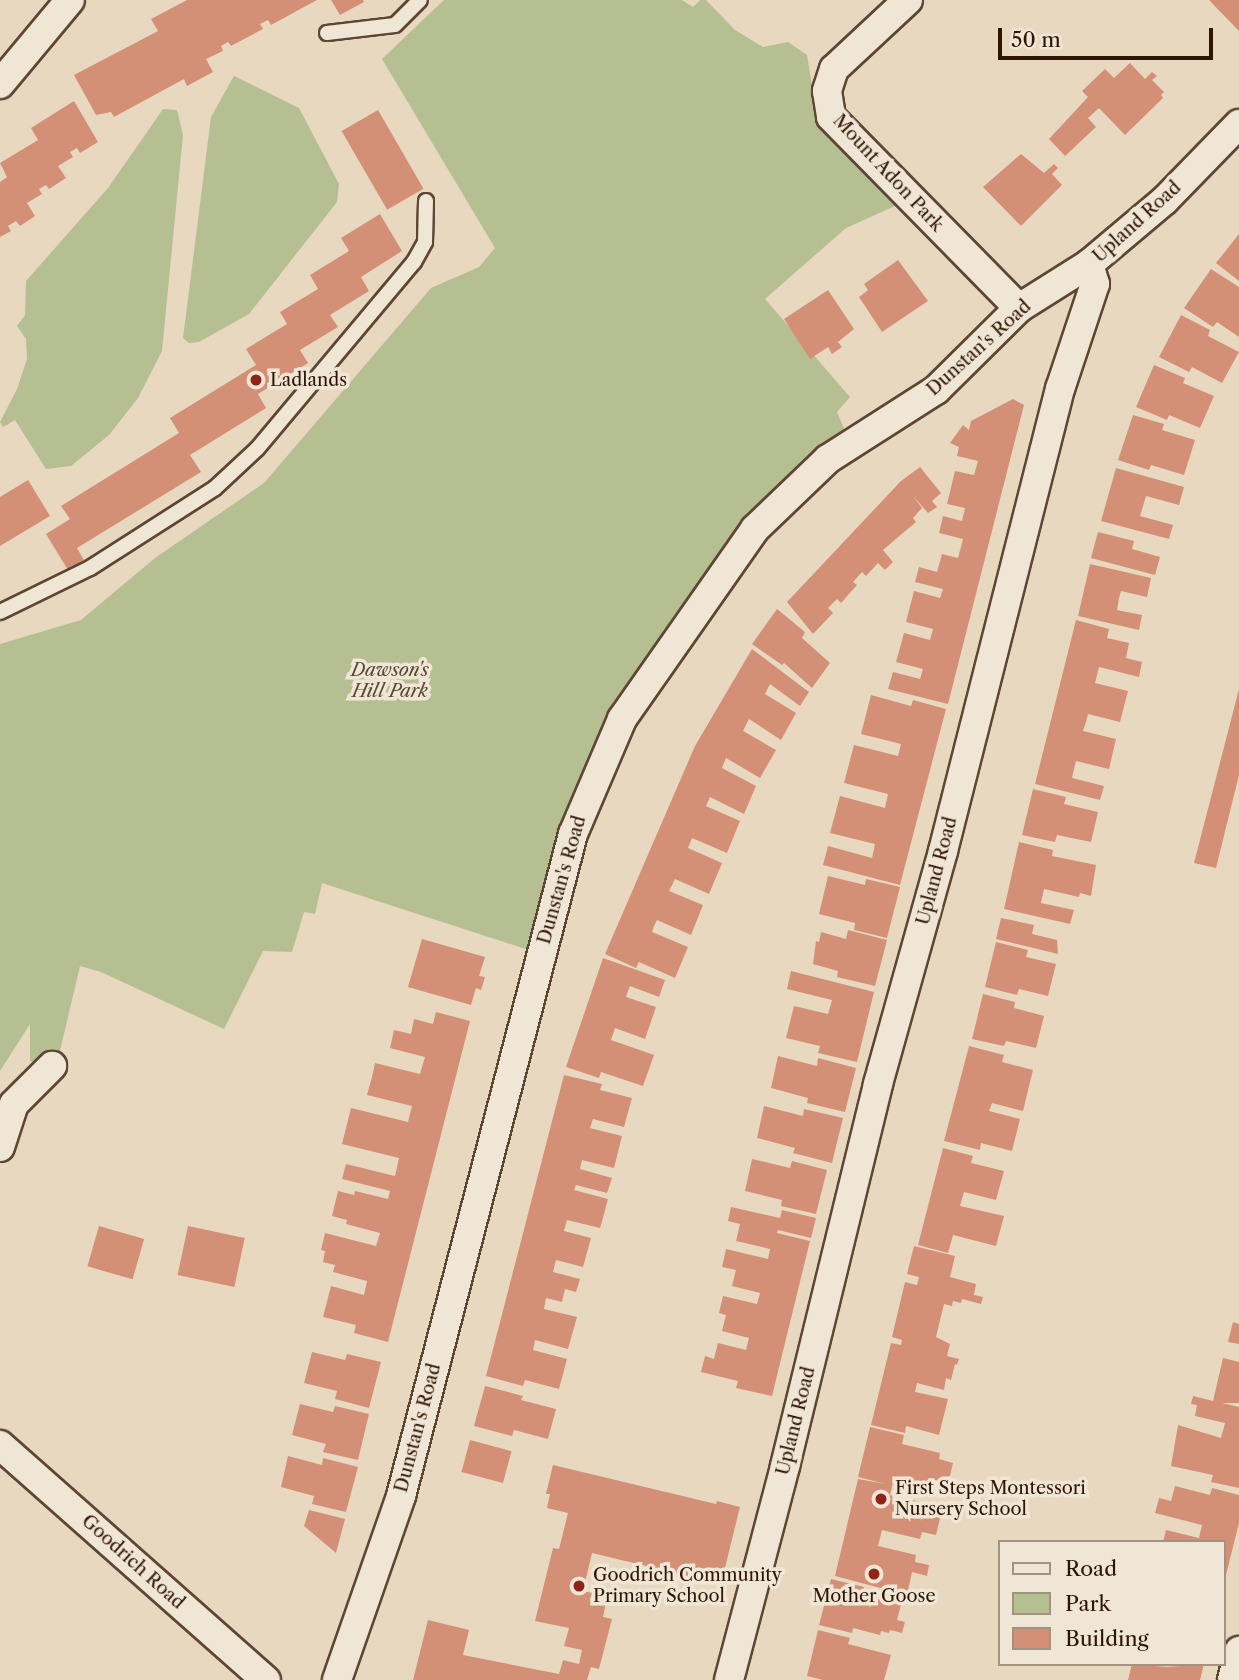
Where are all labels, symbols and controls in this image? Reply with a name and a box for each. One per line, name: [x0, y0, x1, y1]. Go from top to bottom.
scale bar: [1001, 14, 1216, 58]
text: 50 m: [1011, 27, 1061, 52]
street label: Mount Adon Park: [828, 110, 948, 236]
street label: Upland Road: [1089, 177, 1185, 267]
street label: Dunstan's Road: [923, 296, 1035, 400]
place label: Ladlands: [270, 369, 347, 391]
marker: Ladlands: [248, 372, 264, 388]
park label: Dawson's Hill Park: [351, 660, 429, 702]
street label: Dunstan's Road: [533, 813, 591, 947]
street label: Upland Road: [912, 815, 962, 927]
street label: Dunstan's Road: [390, 1361, 446, 1495]
street label: Upland Road: [772, 1365, 820, 1477]
place label: First Steps Montessori Nursery School: [895, 1478, 1086, 1520]
marker: First Steps Montessori Nursery School: [873, 1491, 889, 1507]
street label: Goodrich Road: [77, 1510, 189, 1614]
legend: [998, 1540, 1225, 1666]
text: Road: [1065, 1556, 1117, 1581]
place label: Goodrich Community Primary School: [593, 1565, 782, 1608]
marker: Mother Goose: [866, 1566, 882, 1582]
marker: Goodrich Community Primary School: [571, 1578, 587, 1594]
place label: Mother Goose: [812, 1585, 936, 1607]
text: Park: [1065, 1591, 1111, 1616]
text: Building: [1065, 1626, 1149, 1651]

